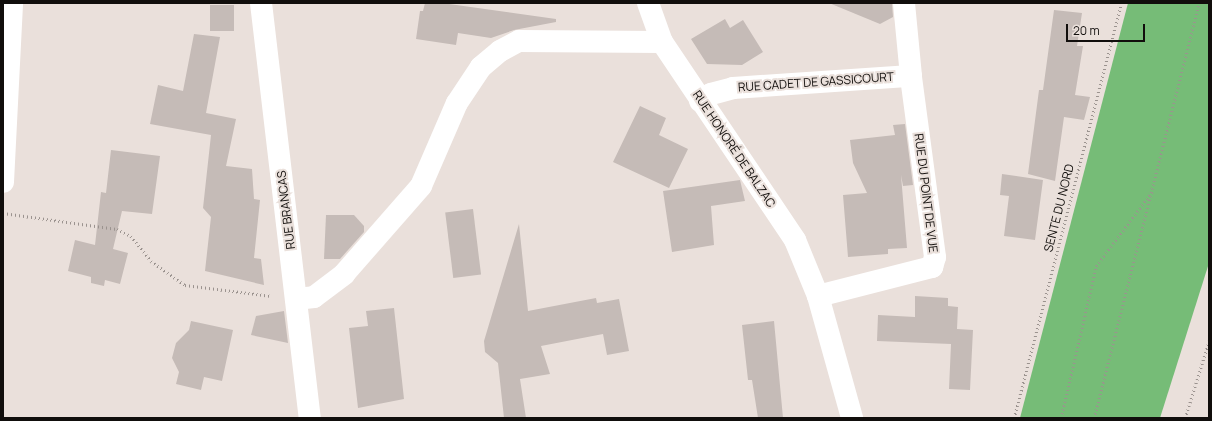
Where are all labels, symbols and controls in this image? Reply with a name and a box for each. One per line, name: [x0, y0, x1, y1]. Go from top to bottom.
scale bar: [1068, 16, 1147, 42]
text: 20 m: [1073, 22, 1100, 39]
street label: RUE CADET DE GASSICOURT: [737, 69, 895, 95]
street label: RUE HONORÉ DE BALZAC: [690, 88, 778, 210]
street label: RUE DU POINT DE VUE: [912, 132, 940, 254]
street label: SENTE DU NORD: [1041, 162, 1077, 254]
street label: RUE BRANCAS: [274, 170, 298, 250]

